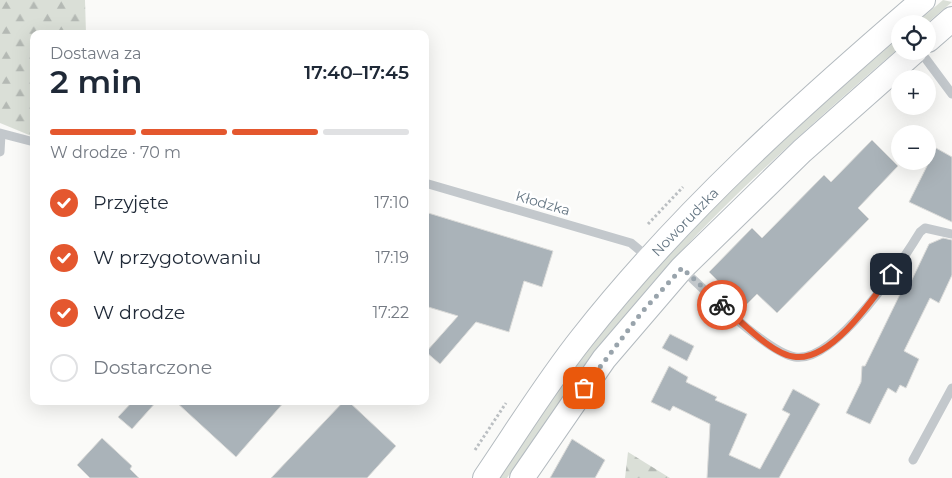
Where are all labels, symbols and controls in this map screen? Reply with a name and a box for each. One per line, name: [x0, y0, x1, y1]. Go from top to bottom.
map controls: [891, 15, 936, 170]
button: locate: [891, 15, 936, 60]
text: Dostawa za: [50, 44, 142, 63]
text: 17:40–17:45: [304, 61, 409, 84]
text: 2 min: [50, 62, 142, 101]
button: +: [891, 70, 936, 115]
button: −: [891, 125, 936, 170]
text: W drodze · 70 m: [50, 143, 181, 162]
street label: Noworudzka: [648, 184, 722, 260]
street label: Kłodzka: [514, 187, 572, 219]
icon: check: [50, 189, 78, 217]
text: Przyjęte: [93, 191, 169, 214]
text: 17:10: [374, 193, 409, 212]
icon: check: [50, 244, 78, 272]
text: W przygotowaniu: [93, 246, 261, 269]
text: 17:19: [375, 248, 409, 267]
pin: [870, 253, 912, 295]
icon: home: [877, 260, 905, 288]
courier: [697, 280, 747, 330]
icon: bike: [708, 291, 736, 319]
icon: check: [50, 299, 78, 327]
text: W drodze: [93, 301, 185, 324]
text: 17:22: [373, 303, 409, 322]
text: Dostarczone: [93, 356, 212, 379]
pin: [563, 367, 605, 409]
icon: bag: [570, 374, 598, 402]

